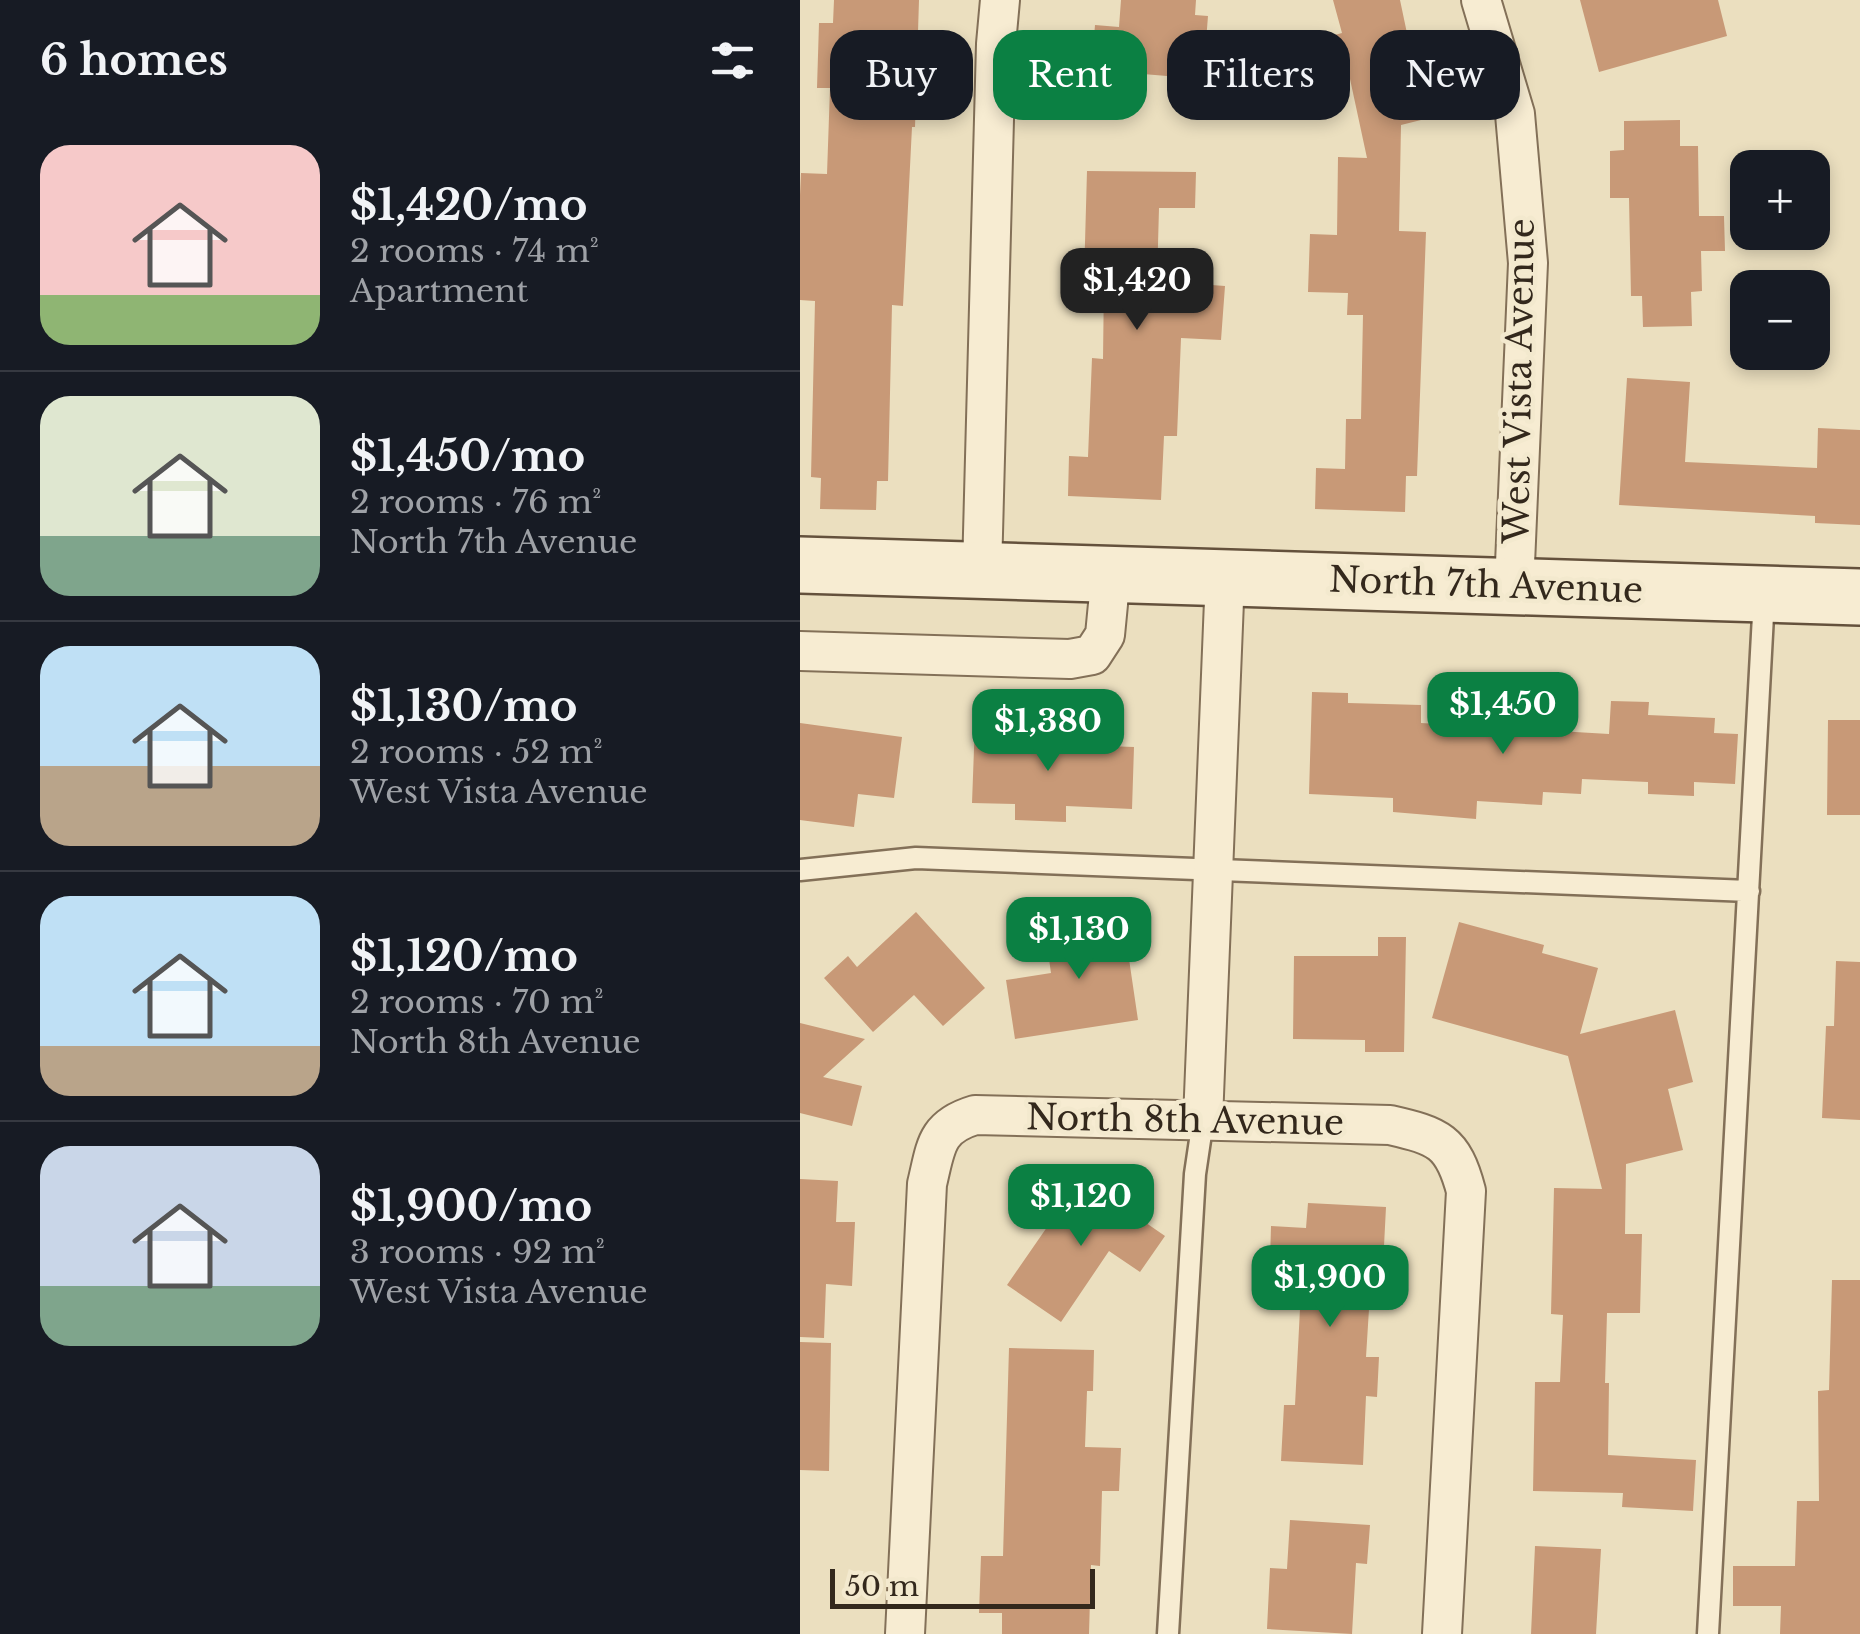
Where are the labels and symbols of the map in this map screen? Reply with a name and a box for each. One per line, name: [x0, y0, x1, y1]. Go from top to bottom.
street label: West Vista Avenue: [1494, 218, 1543, 545]
pin: $1,420: [1056, 248, 1218, 333]
street label: North 7th Avenue: [1328, 558, 1644, 611]
pin: $1,450: [1422, 672, 1584, 757]
pin: $1,380: [967, 689, 1129, 774]
pin: $1,130: [998, 897, 1160, 982]
street label: North 8th Avenue: [1026, 1095, 1344, 1144]
pin: $1,120: [1000, 1164, 1162, 1249]
pin: $1,900: [1249, 1245, 1411, 1330]
scale bar: [830, 1564, 1095, 1608]

